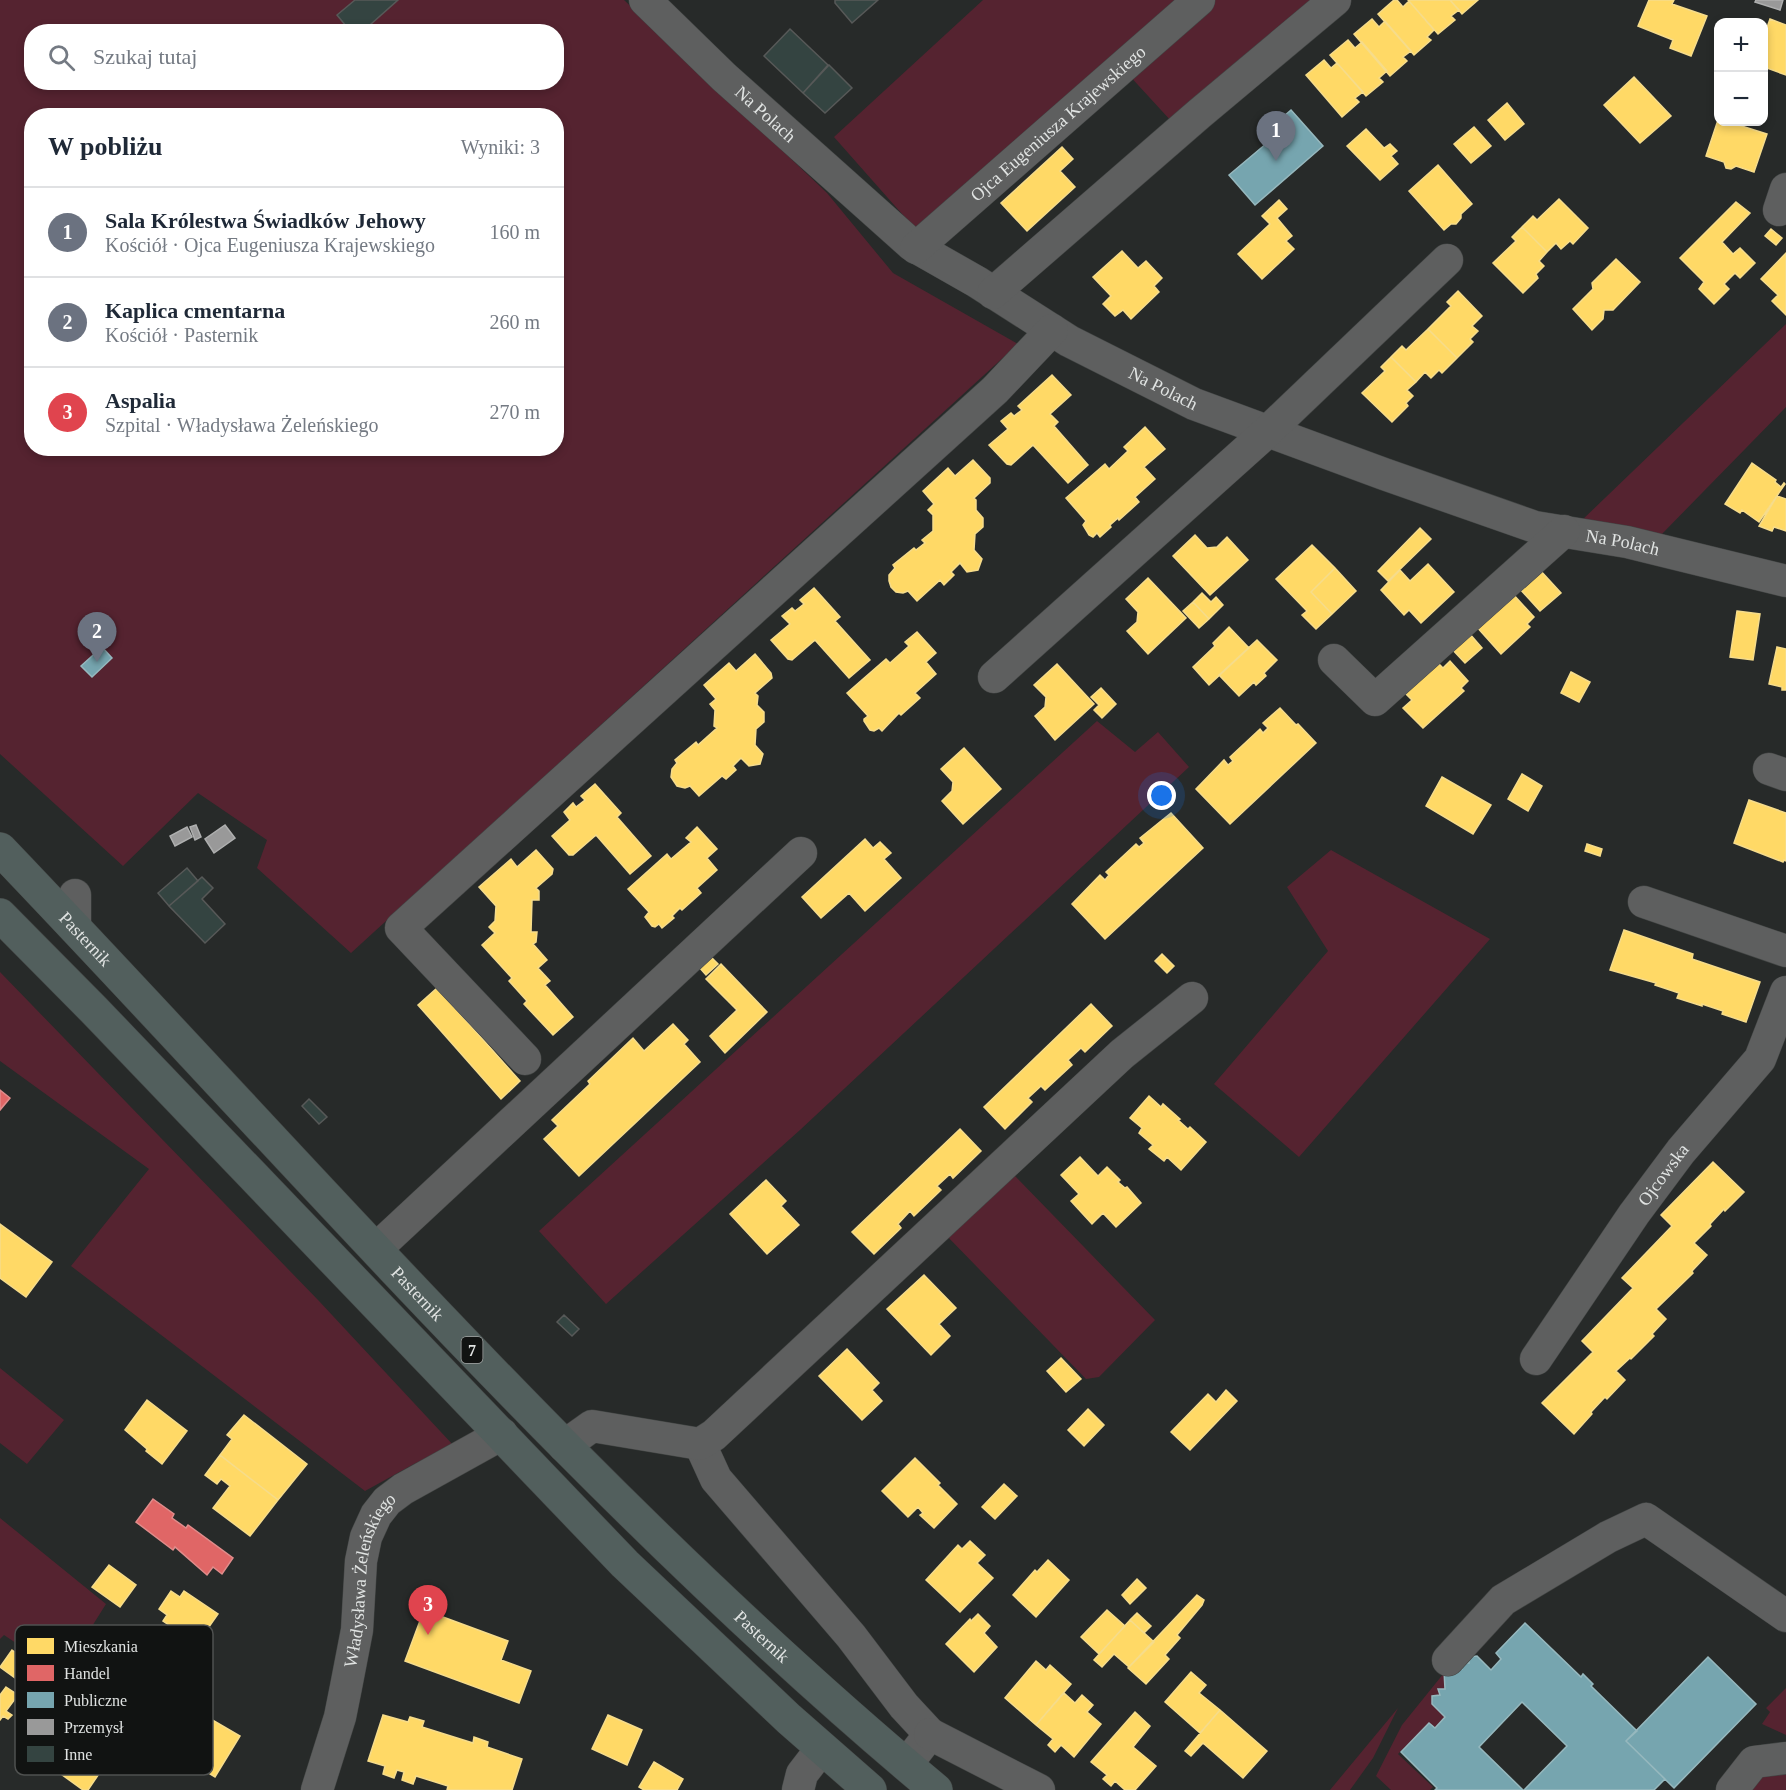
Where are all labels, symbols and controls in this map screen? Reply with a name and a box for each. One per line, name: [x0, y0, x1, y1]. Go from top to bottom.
map controls: [1714, 18, 1768, 126]
button: +: [1714, 18, 1768, 72]
search box: [24, 24, 564, 90]
icon: search: [45, 41, 78, 74]
street label: Ojca Eugeniusza Krajewskiego: [967, 41, 1150, 205]
text: Szukaj tutaj: [93, 44, 197, 69]
button: −: [1714, 72, 1768, 126]
street label: Na Polach: [731, 82, 800, 146]
pin: 1: [1256, 112, 1296, 161]
text: W pobliżu: [48, 132, 162, 161]
text: Wyniki: 3: [461, 136, 540, 158]
text: Sala Królestwa Świadków Jehowy: [105, 208, 426, 233]
text: 1: [63, 221, 73, 243]
text: 160 m: [489, 221, 540, 243]
text: Kościół · Ojca Eugeniusza Krajewskiego: [105, 234, 435, 256]
text: Kaplica cmentarna: [105, 298, 285, 323]
text: 2: [63, 311, 73, 333]
text: 260 m: [489, 311, 540, 333]
text: Kościół · Pasternik: [105, 324, 258, 346]
street label: Na Polach: [1125, 363, 1201, 414]
text: Aspalia: [105, 388, 176, 413]
text: 3: [63, 401, 73, 423]
text: 270 m: [489, 401, 540, 423]
text: Szpital · Władysława Żeleńskiego: [105, 414, 378, 436]
street label: Na Polach: [1584, 525, 1661, 560]
pin: 2: [78, 612, 116, 662]
your location: [1147, 781, 1176, 810]
street label: Pasternik: [55, 908, 116, 970]
street label: Ojcowska: [1634, 1140, 1693, 1210]
street label: Pasternik: [387, 1263, 448, 1325]
road number: 7: [462, 1337, 482, 1363]
street label: Władysława Żeleńskiego: [340, 1488, 399, 1669]
pin: 3: [408, 1586, 448, 1635]
street label: Pasternik: [730, 1607, 793, 1667]
legend: [15, 1625, 213, 1775]
text: Mieszkania: [64, 1638, 138, 1655]
text: Handel: [64, 1665, 111, 1682]
text: Publiczne: [64, 1692, 127, 1709]
text: Przemysł: [64, 1719, 124, 1737]
text: Inne: [64, 1746, 92, 1763]

